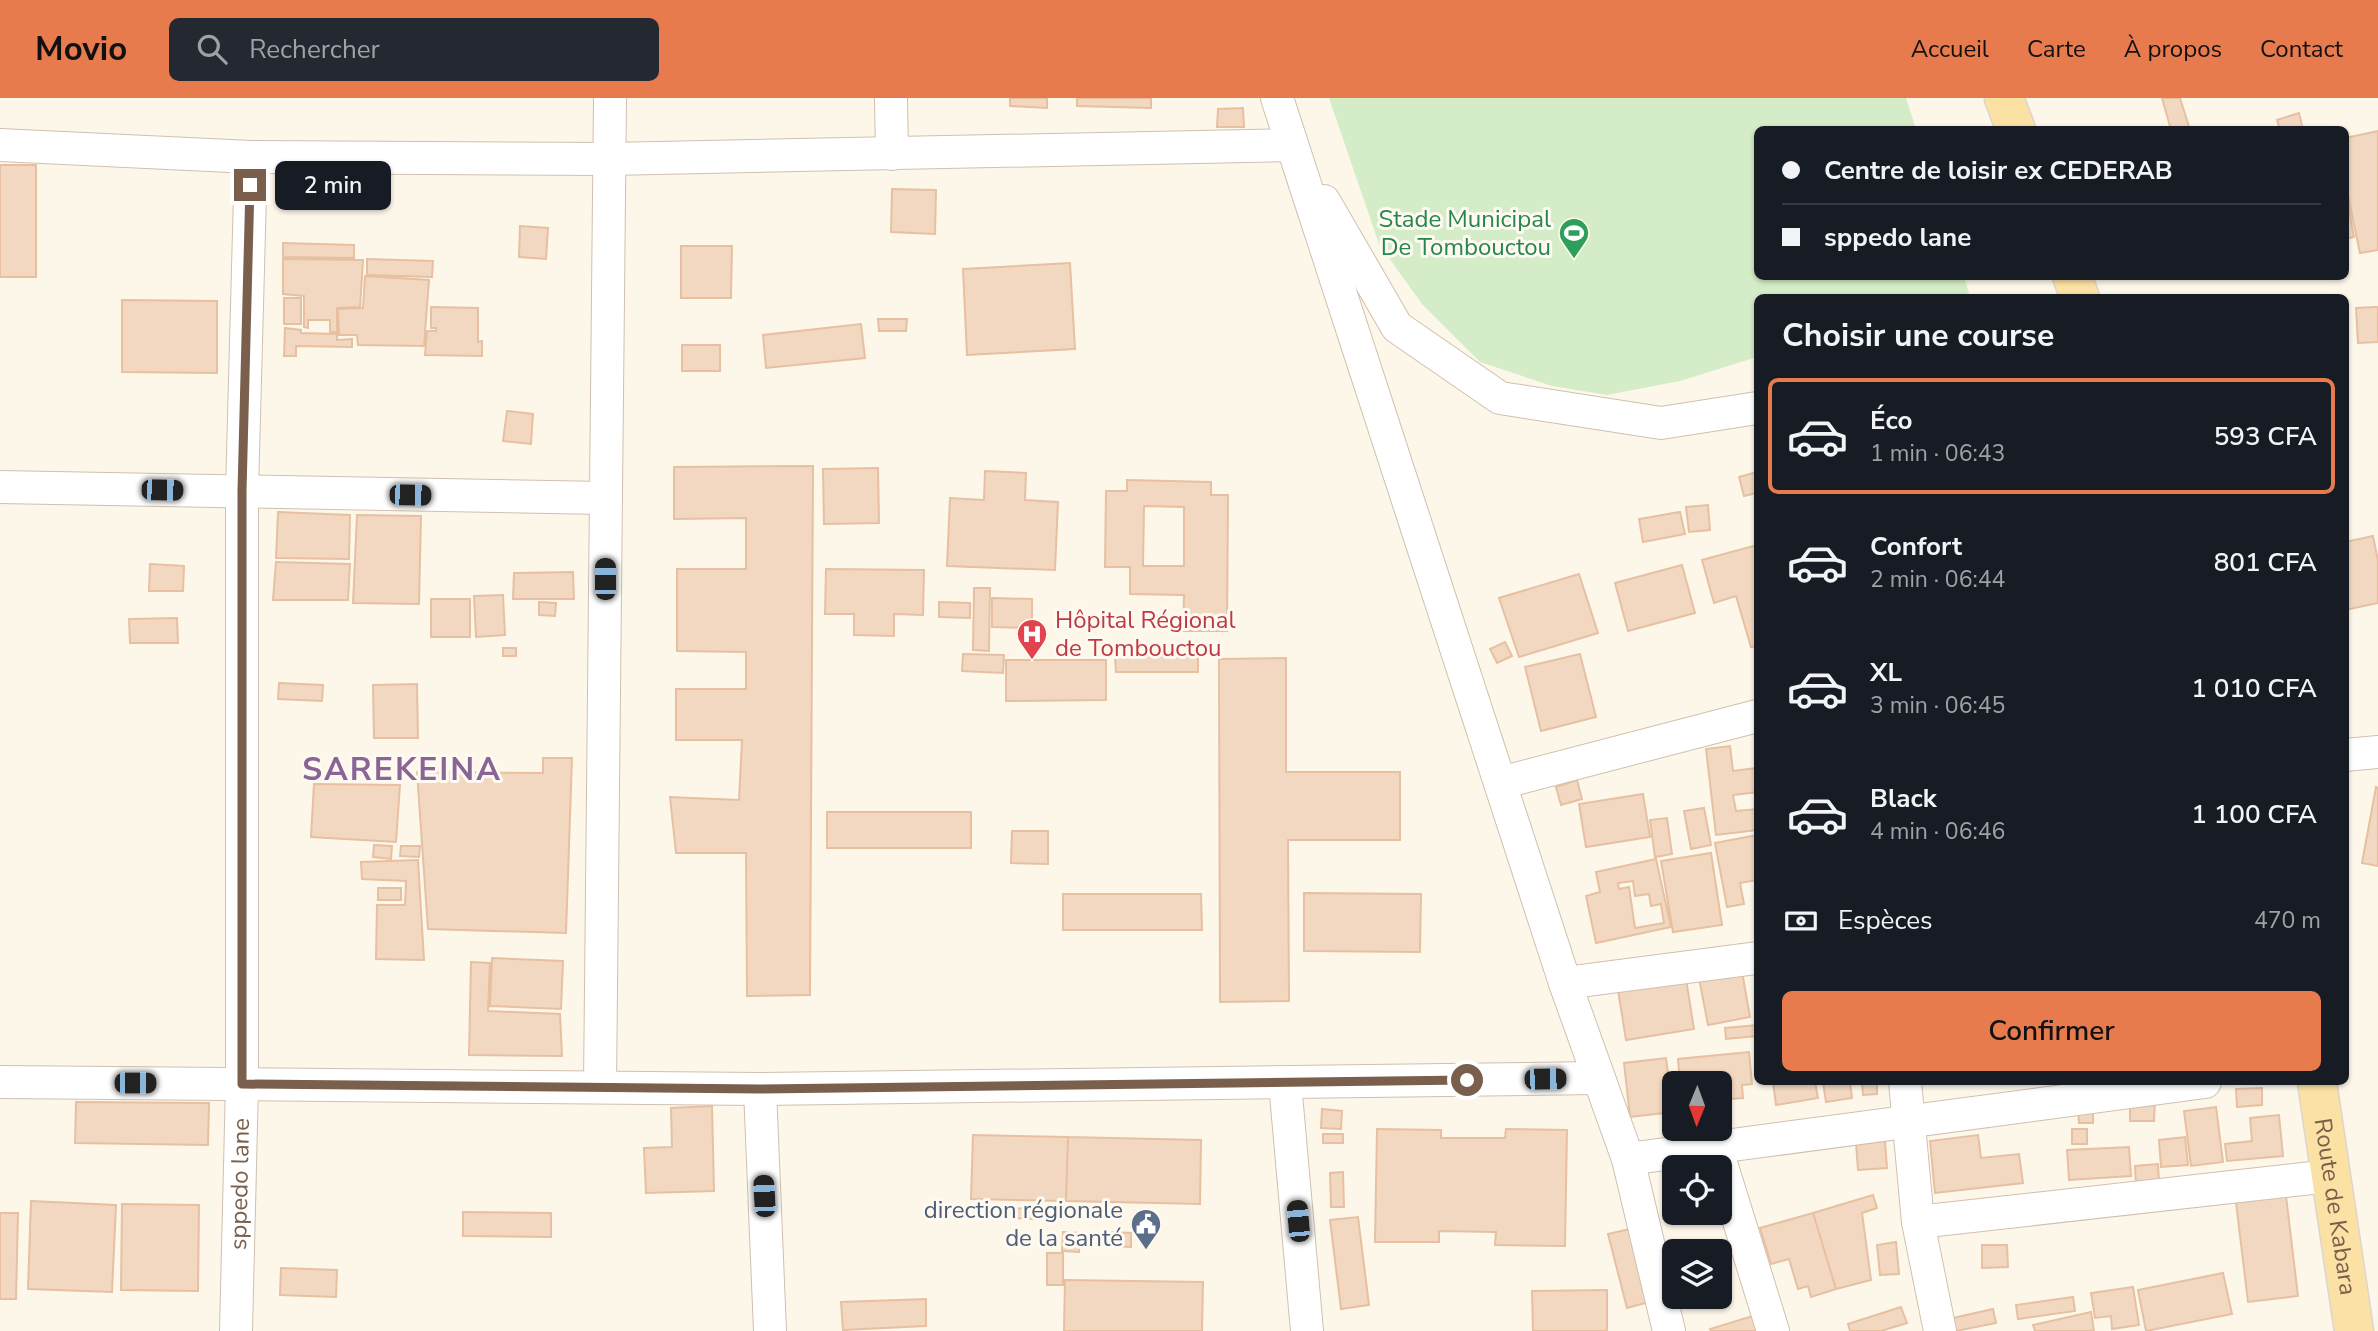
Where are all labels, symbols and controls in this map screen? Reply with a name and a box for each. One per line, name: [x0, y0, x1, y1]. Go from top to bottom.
search box: [169, 18, 659, 81]
text: Movio: [35, 27, 127, 72]
icon: search: [193, 30, 231, 68]
text: Rechercher: [249, 32, 380, 67]
text: Accueil: [1911, 33, 1989, 65]
text: Carte: [2027, 33, 2086, 65]
text: À propos: [2124, 33, 2222, 65]
text: Contact: [2260, 33, 2343, 65]
text: Centre de loisir ex CEDERAB: [1824, 153, 2173, 188]
callout: 2 min: [274, 160, 390, 210]
route end: [234, 169, 266, 201]
text: 2 min: [304, 170, 362, 201]
place label: Stade Municipal De Tombouctou: [1379, 203, 1551, 263]
sports icon: Stade Municipal De Tombouctou: [1557, 216, 1591, 260]
text: sppedo lane: [1824, 220, 1971, 255]
text: Choisir une course: [1782, 314, 2054, 357]
text: Éco: [1870, 403, 1912, 438]
icon: car: [1786, 405, 1849, 468]
text: 593 CFA: [2214, 419, 2317, 454]
text: 1 min · 06:43: [1870, 438, 2005, 469]
car: [141, 479, 184, 501]
car: [389, 484, 432, 506]
text: Confort: [1870, 529, 1962, 564]
icon: car: [1786, 531, 1849, 594]
text: 801 CFA: [2214, 545, 2317, 580]
car: [595, 558, 616, 600]
text: 2 min · 06:44: [1870, 564, 2005, 595]
place label: Hôpital Régional de Tombouctou: [1055, 604, 1236, 664]
hospital icon: Hôpital Régional de Tombouctou: [1015, 617, 1049, 661]
text: XL: [1870, 655, 1902, 690]
icon: car: [1786, 657, 1849, 720]
text: 1 010 CFA: [2191, 671, 2317, 706]
text: 3 min · 06:45: [1870, 690, 2005, 721]
district label: SAREKEINA: [302, 748, 502, 791]
text: Black: [1870, 781, 1937, 816]
icon: car: [1786, 783, 1849, 846]
text: 1 100 CFA: [2191, 797, 2317, 832]
text: 4 min · 06:46: [1870, 816, 2005, 847]
icon: cash: [1782, 902, 1820, 940]
text: Espèces: [1838, 903, 1933, 938]
text: 470 m: [2254, 905, 2321, 936]
button: Confirmer: [1782, 991, 2321, 1071]
route start: [1451, 1064, 1483, 1096]
car: [1524, 1068, 1567, 1090]
north arrow: [1662, 1071, 1732, 1141]
map controls: [1662, 1071, 1732, 1309]
car: [115, 1073, 157, 1094]
street label: Route de Kabara: [2307, 1116, 2364, 1297]
street label: sppedo lane: [222, 1118, 257, 1250]
button: locate: [1662, 1155, 1732, 1225]
car: [753, 1174, 776, 1218]
place label: direction régionale de la santé: [924, 1194, 1123, 1254]
car: [1286, 1199, 1311, 1243]
public building icon: direction régionale de la santé: [1129, 1207, 1163, 1251]
button: layers: [1662, 1239, 1732, 1309]

